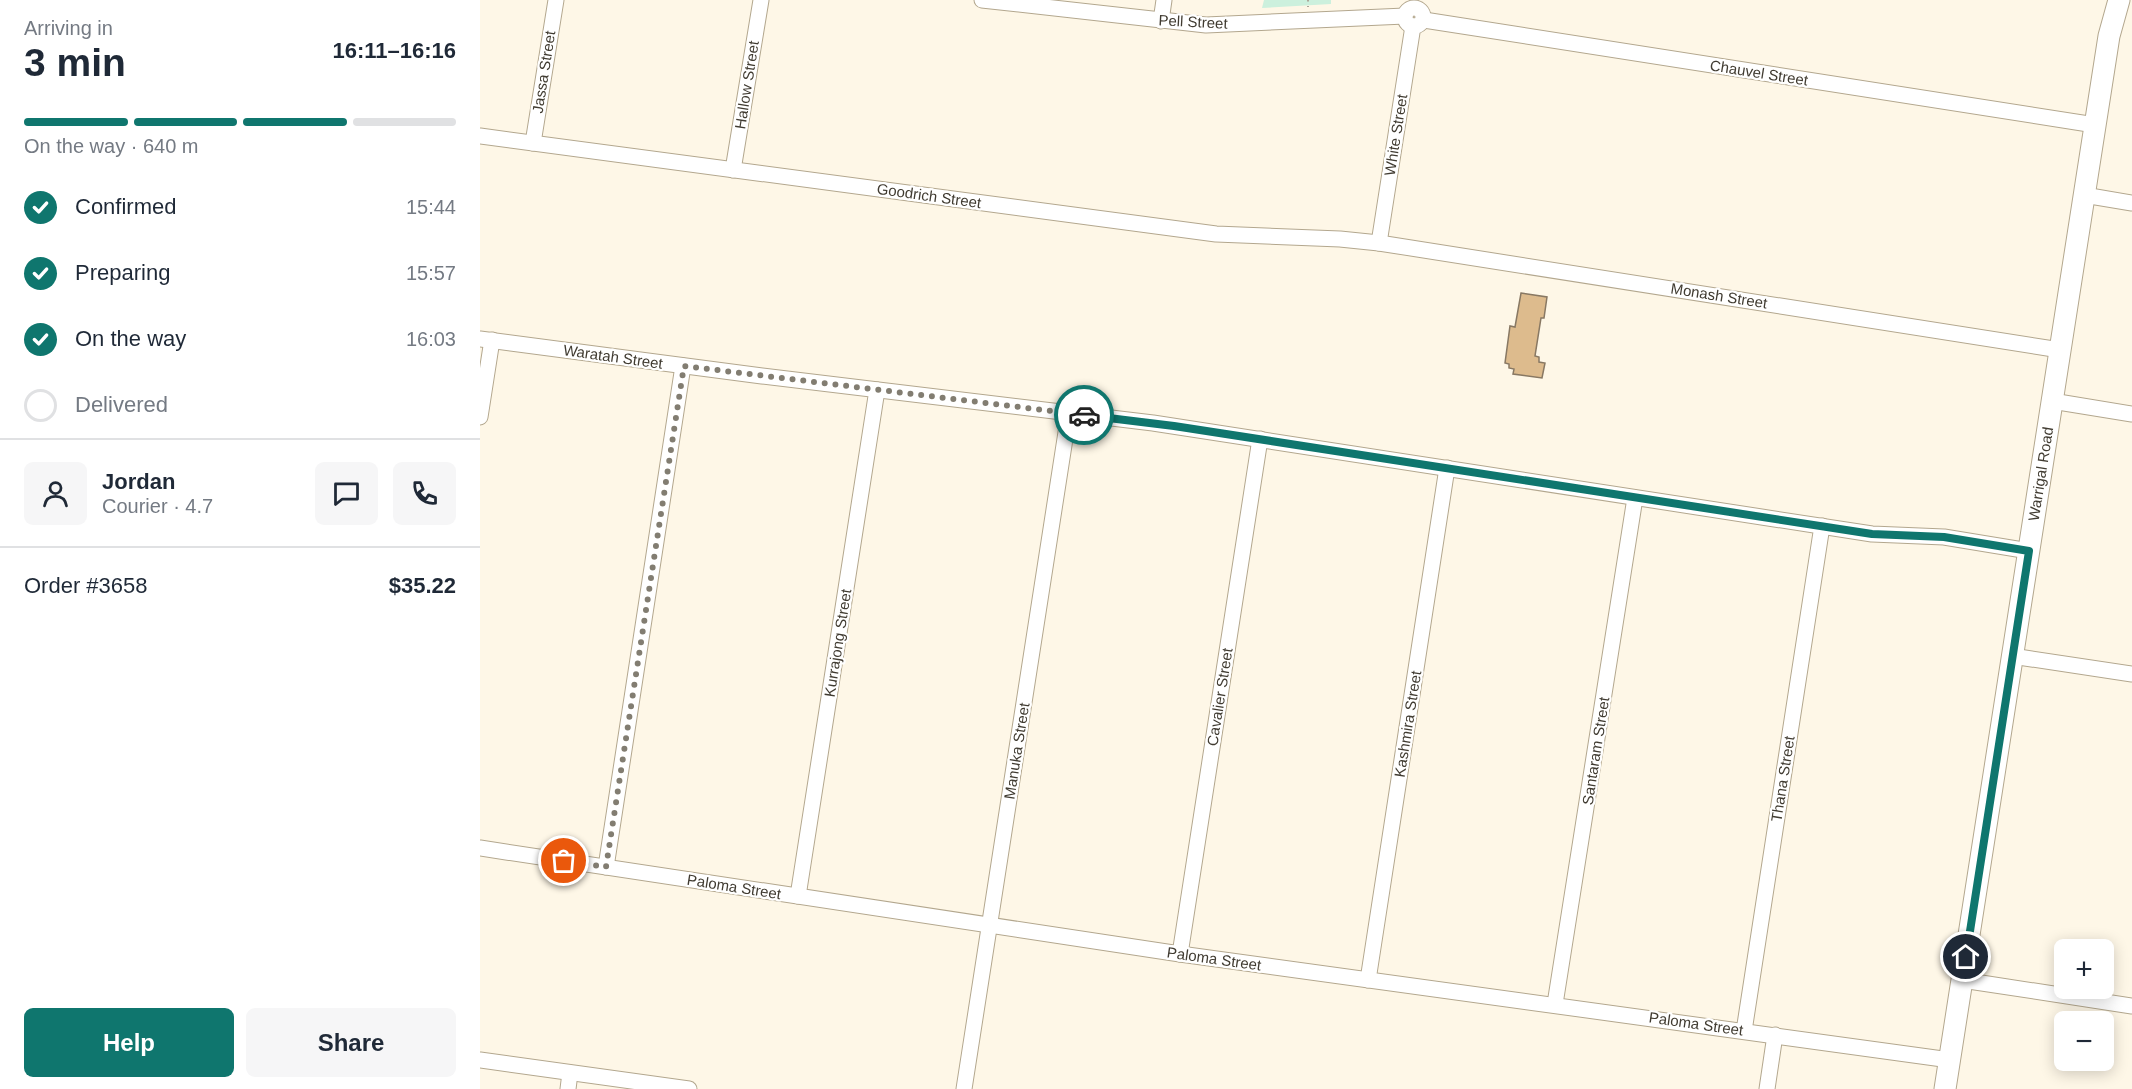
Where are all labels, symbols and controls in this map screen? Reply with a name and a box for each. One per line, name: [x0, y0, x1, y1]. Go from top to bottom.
street label: Pell Street: [1158, 11, 1229, 32]
text: Arriving in: [24, 17, 113, 39]
street label: Jassa Street: [529, 29, 559, 114]
text: 16:11–16:16: [332, 38, 456, 63]
street label: Hallow Street: [731, 39, 762, 130]
text: 3 min: [24, 41, 126, 84]
street label: Chauvel Street: [1709, 56, 1810, 89]
street label: White Street: [1381, 92, 1410, 177]
text: On the way · 640 m: [24, 135, 199, 157]
street label: Goodrich Street: [876, 180, 983, 211]
icon: check: [24, 191, 57, 224]
text: Confirmed: [75, 194, 176, 219]
text: 15:44: [406, 196, 456, 218]
icon: check: [24, 257, 57, 290]
text: Preparing: [75, 260, 170, 285]
text: 15:57: [406, 262, 456, 284]
street label: Monash Street: [1670, 279, 1769, 312]
icon: check: [24, 323, 57, 356]
text: On the way: [75, 326, 186, 351]
text: 16:03: [406, 328, 456, 350]
street label: Waratah Street: [562, 341, 665, 372]
courier: [1054, 385, 1114, 445]
text: Delivered: [75, 392, 168, 417]
icon: car: [1068, 399, 1101, 432]
street label: Warrigal Road: [2025, 426, 2056, 522]
button: person: [24, 462, 87, 525]
button: chat: [315, 462, 378, 525]
button: phone: [393, 462, 456, 525]
text: Jordan: [102, 469, 175, 494]
text: Courier · 4.7: [102, 495, 213, 517]
text: Order #3658: [24, 573, 148, 598]
text: $35.22: [389, 573, 456, 598]
street label: Kurrajong Street: [821, 587, 855, 698]
street label: Cavalier Street: [1203, 646, 1236, 747]
street label: Kashmira Street: [1391, 669, 1424, 778]
street label: Santaram Street: [1579, 695, 1613, 806]
street label: Manuka Street: [1000, 701, 1033, 800]
street label: Thana Street: [1767, 734, 1798, 823]
pin: [538, 835, 589, 886]
icon: bag: [547, 844, 580, 877]
street label: Paloma Street: [686, 871, 783, 902]
pin: [1940, 931, 1991, 982]
map controls: [2054, 939, 2114, 1071]
button: +: [2054, 939, 2114, 999]
icon: home: [1949, 940, 1982, 973]
street label: Paloma Street: [1166, 943, 1263, 974]
button: Help: [24, 1008, 234, 1077]
button: Share: [246, 1008, 456, 1077]
street label: Paloma Street: [1648, 1008, 1745, 1039]
button: −: [2054, 1011, 2114, 1071]

